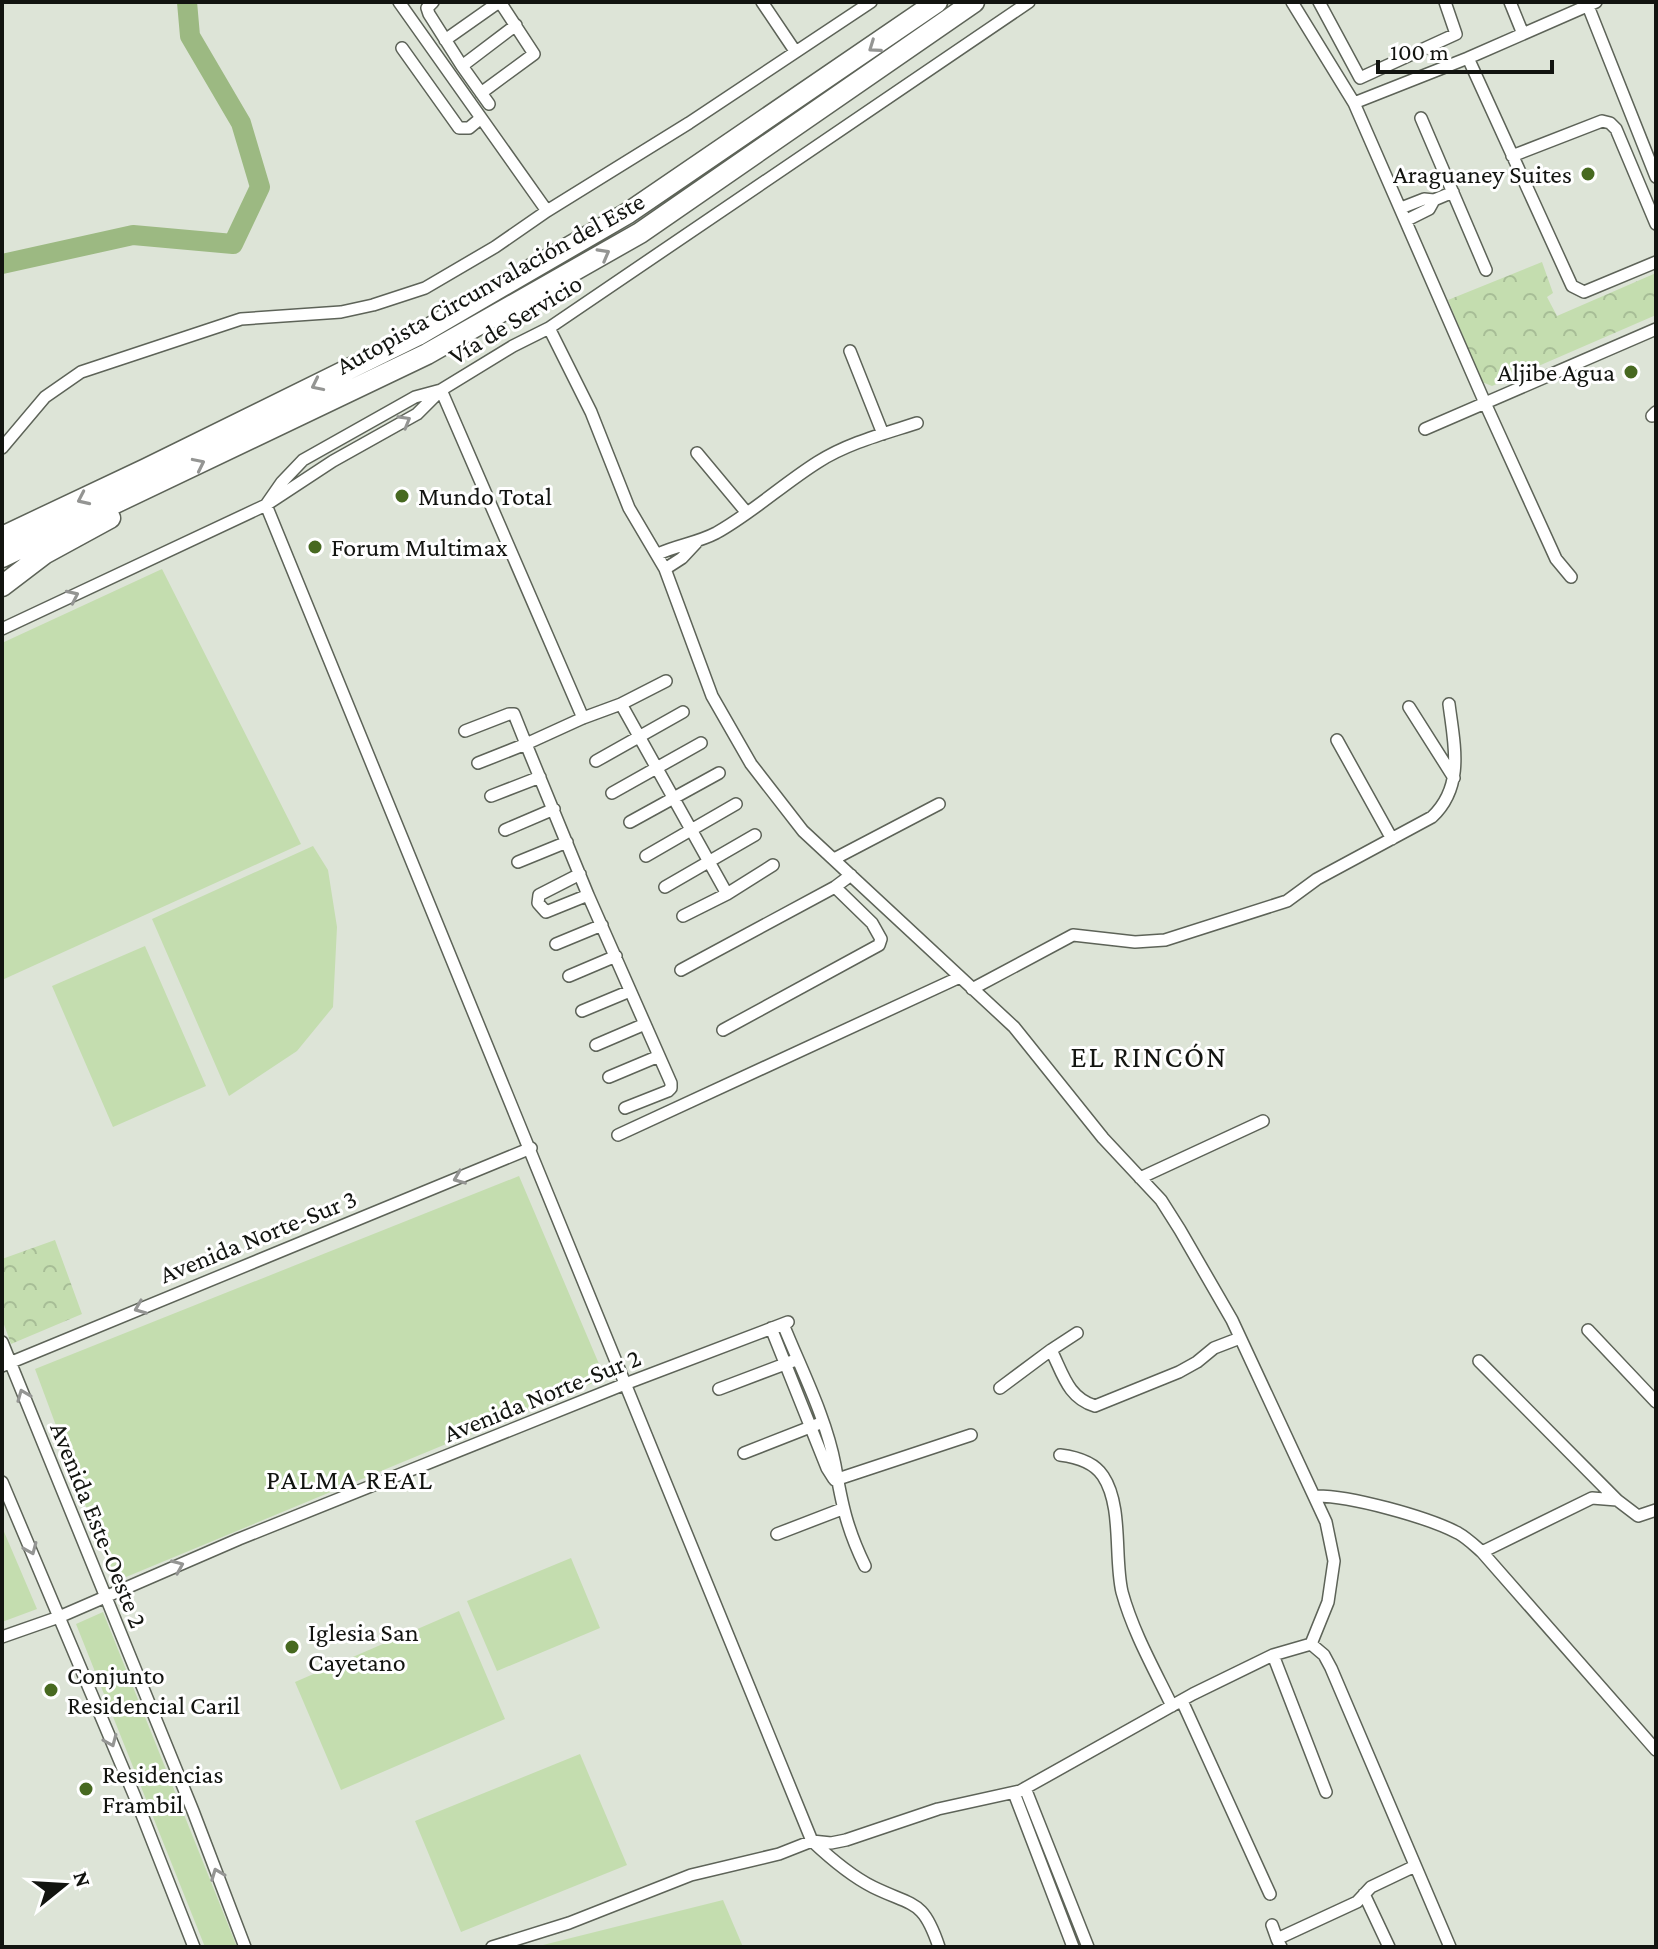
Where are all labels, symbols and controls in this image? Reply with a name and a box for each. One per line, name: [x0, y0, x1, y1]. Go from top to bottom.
scale bar: [1378, 24, 1552, 74]
one-way arrow: [868, 37, 882, 52]
text: 100 m: [1390, 38, 1449, 65]
place label: Araguaney Suites: [1393, 160, 1572, 189]
marker: Araguaney Suites: [1579, 165, 1597, 183]
street label: Autopista Circunvalación del Este: [331, 186, 649, 380]
one-way arrow: [595, 248, 609, 264]
street label: Vía de Servicio: [443, 268, 587, 371]
place label: Aljibe Agua: [1497, 358, 1615, 387]
marker: Aljibe Agua: [1622, 363, 1640, 381]
one-way arrow: [311, 375, 325, 391]
one-way arrow: [396, 415, 410, 431]
one-way arrow: [191, 457, 205, 473]
place label: Mundo Total: [418, 482, 552, 511]
marker: Mundo Total: [393, 487, 411, 505]
one-way arrow: [77, 489, 92, 505]
place label: Forum Multimax: [331, 533, 508, 562]
marker: Forum Multimax: [306, 538, 324, 556]
one-way arrow: [65, 590, 79, 606]
district label: EL RINCÓN: [1070, 1040, 1228, 1073]
one-way arrow: [453, 1168, 467, 1184]
street label: Avenida Norte-Sur 3: [155, 1184, 361, 1289]
one-way arrow: [134, 1298, 148, 1315]
street label: Avenida Norte-Sur 2: [439, 1343, 645, 1448]
one-way arrow: [17, 1389, 33, 1403]
street label: Avenida Este-Oeste 2: [44, 1418, 153, 1632]
district label: PALMA REAL: [266, 1464, 434, 1495]
one-way arrow: [21, 1541, 37, 1556]
one-way arrow: [170, 1559, 184, 1575]
place label: Iglesia San Cayetano: [308, 1618, 419, 1677]
marker: Iglesia San Cayetano: [283, 1638, 301, 1656]
place label: Conjunto Residencial Caril: [67, 1661, 240, 1720]
marker: Conjunto Residencial Caril: [42, 1681, 60, 1699]
one-way arrow: [102, 1733, 118, 1747]
place label: Residencias Frambil: [102, 1760, 223, 1819]
marker: Residencias Frambil: [77, 1780, 95, 1798]
north arrow: [24, 1845, 104, 1925]
text: N: [68, 1868, 97, 1890]
one-way arrow: [210, 1868, 227, 1882]

